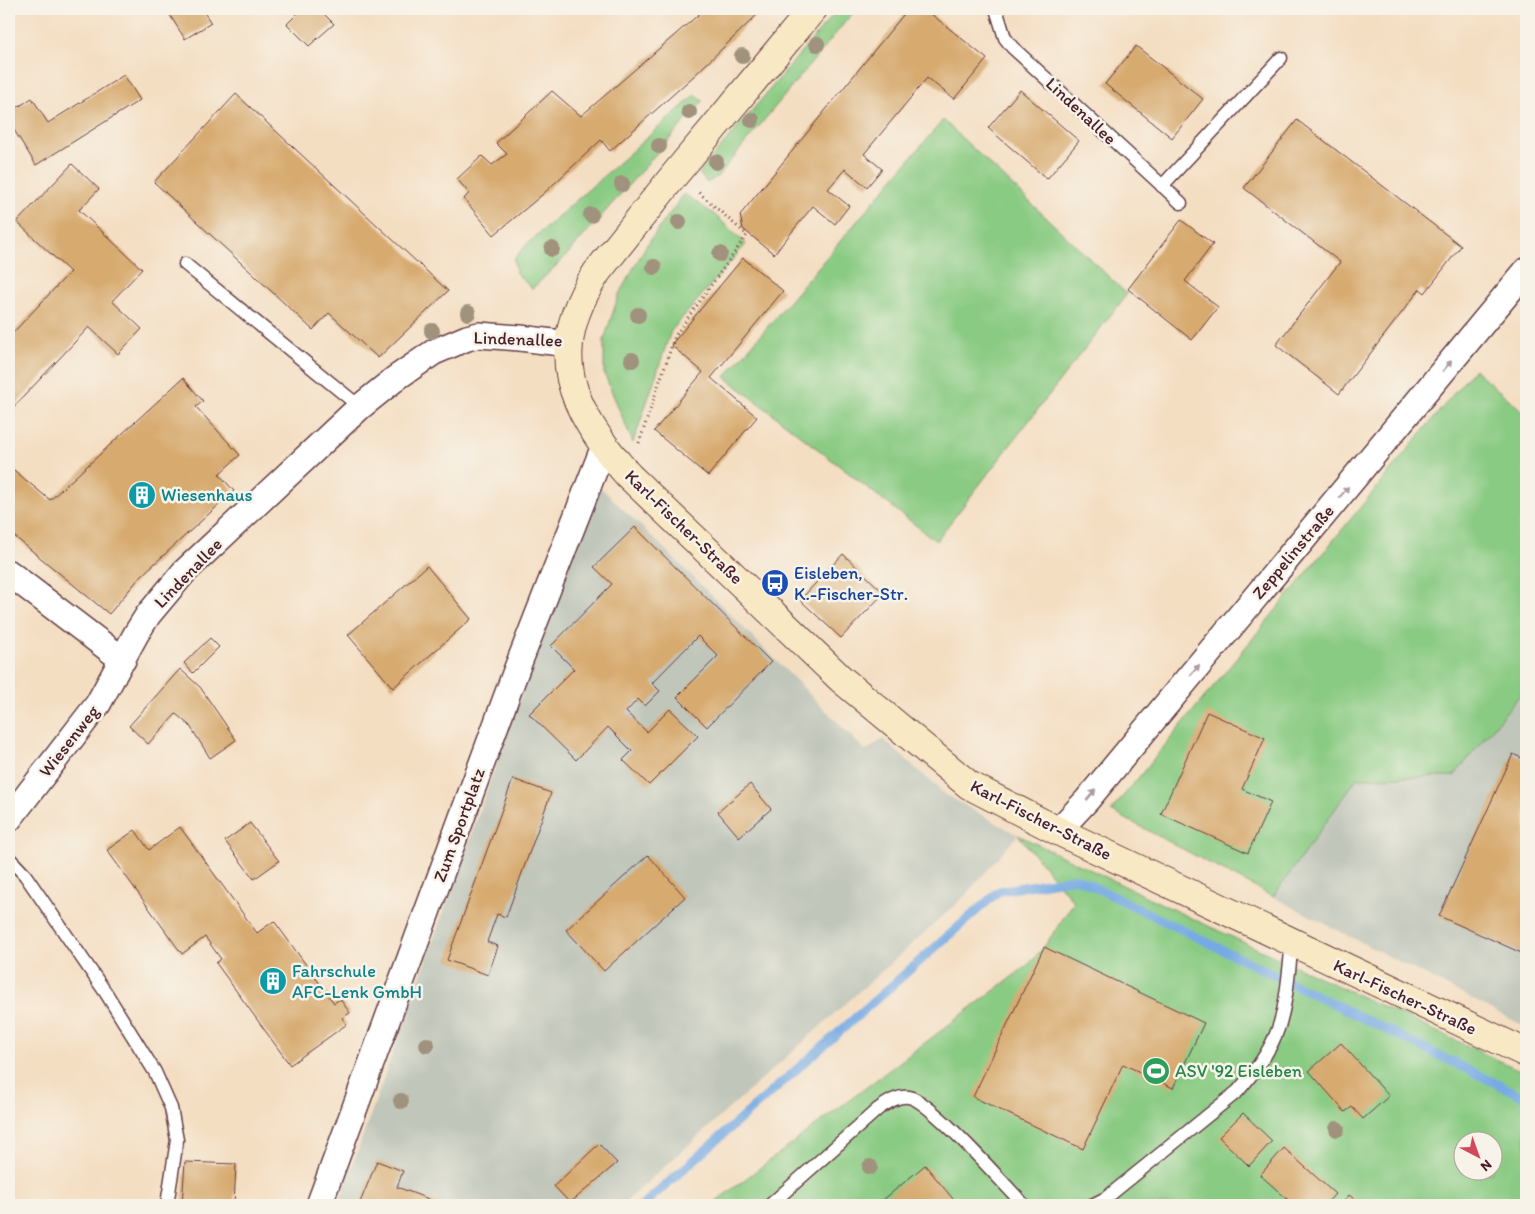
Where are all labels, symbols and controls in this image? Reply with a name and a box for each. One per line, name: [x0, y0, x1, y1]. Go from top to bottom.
street label: Lindenallee: [1041, 73, 1121, 149]
street label: Lindenallee: [473, 326, 563, 352]
one-way arrow: [1442, 360, 1453, 373]
street label: Karl-Fischer-Straße: [620, 465, 748, 589]
building icon: Wiesenhaus: [127, 480, 157, 510]
place label: Wiesenhaus: [161, 484, 253, 506]
one-way arrow: [1338, 485, 1349, 498]
street label: Zeppelinstraße: [1247, 500, 1339, 604]
street label: Lindenallee: [149, 533, 227, 613]
place label: Eisleben, K.-Fischer-Str.: [794, 562, 908, 605]
bus stop icon: Eisleben, K.-Fischer-Str.: [760, 568, 790, 598]
one-way arrow: [1189, 665, 1201, 677]
street label: Wiesenweg: [34, 700, 104, 781]
street label: Zum Sportplatz: [428, 765, 490, 885]
street label: Karl-Fischer-Straße: [967, 775, 1115, 865]
one-way arrow: [1085, 790, 1097, 802]
street label: Karl-Fischer-Straße: [1330, 954, 1480, 1040]
place label: Fahrschule AFC-Lenk GmbH: [292, 960, 422, 1003]
building icon: Fahrschule AFC-Lenk GmbH: [258, 966, 288, 996]
sports icon: ASV '92 Eisleben: [1141, 1056, 1171, 1086]
place label: ASV '92 Eisleben: [1175, 1060, 1302, 1082]
north arrow: [1452, 1132, 1502, 1182]
text: N: [1477, 1156, 1495, 1175]

